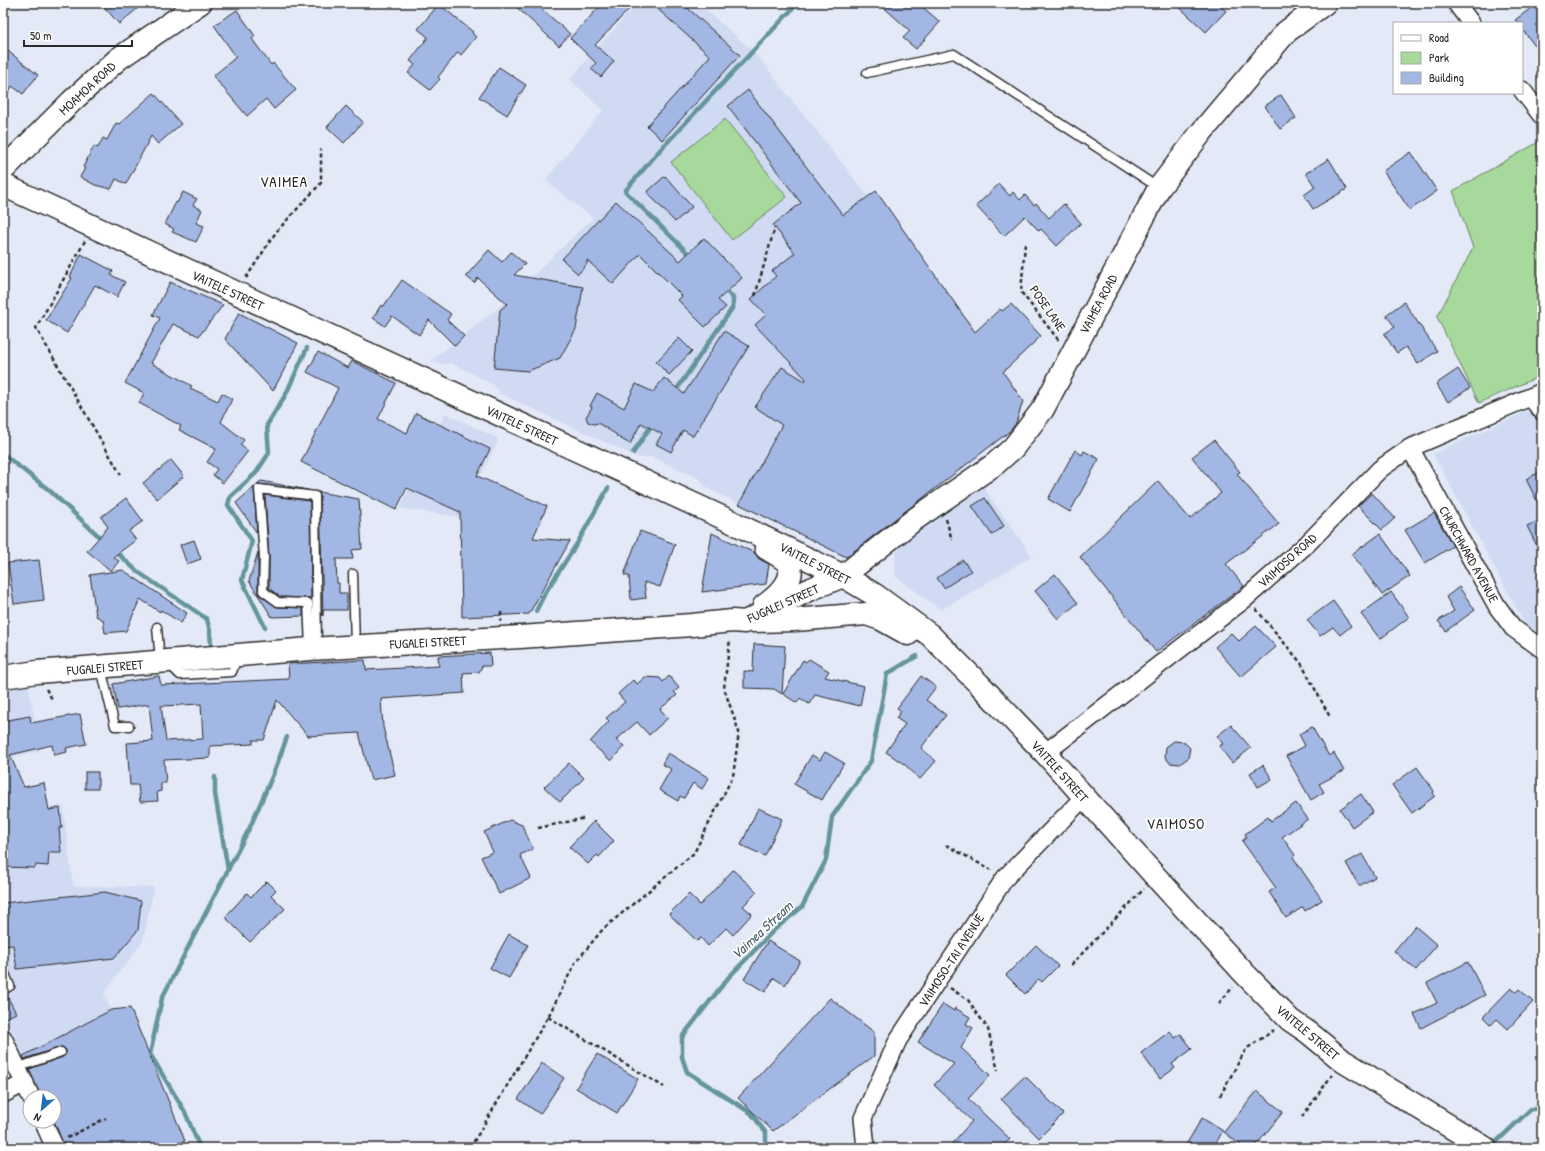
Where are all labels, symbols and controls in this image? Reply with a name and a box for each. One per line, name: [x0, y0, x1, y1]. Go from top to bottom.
scale bar: [24, 22, 132, 48]
legend: [1393, 22, 1523, 94]
text: 50 m: [30, 27, 51, 44]
text: Road: [1429, 29, 1449, 46]
text: Park: [1429, 49, 1449, 66]
street label: MOAMOA ROAD: [55, 57, 120, 119]
text: Building: [1429, 69, 1464, 86]
district label: VAIMEA: [260, 171, 308, 192]
street label: VAITELE STREET: [189, 265, 268, 315]
street label: VAIMEA ROAD: [1075, 270, 1122, 337]
street label: POSE LANE: [1026, 282, 1070, 335]
street label: VAITELE STREET: [483, 400, 562, 450]
street label: CHURCHWARD AVENUE: [1435, 502, 1503, 606]
street label: VAIMOSO ROAD: [1254, 528, 1321, 591]
street label: VAITELE STREET: [776, 537, 854, 589]
street label: FUGALEI STREET: [743, 579, 823, 627]
street label: FUGALEI STREET: [388, 631, 468, 653]
street label: FUGALEI STREET: [65, 655, 145, 679]
street label: VAITELE STREET: [1027, 736, 1093, 807]
district label: VAIMOSO: [1147, 813, 1205, 834]
water label: Vaimea Stream: [727, 896, 797, 963]
street label: VAIMOSO-TAI AVENUE: [914, 910, 988, 1010]
street label: VAITELE STREET: [1272, 1000, 1344, 1064]
north arrow: [22, 1089, 62, 1129]
text: N: [31, 1110, 43, 1125]

